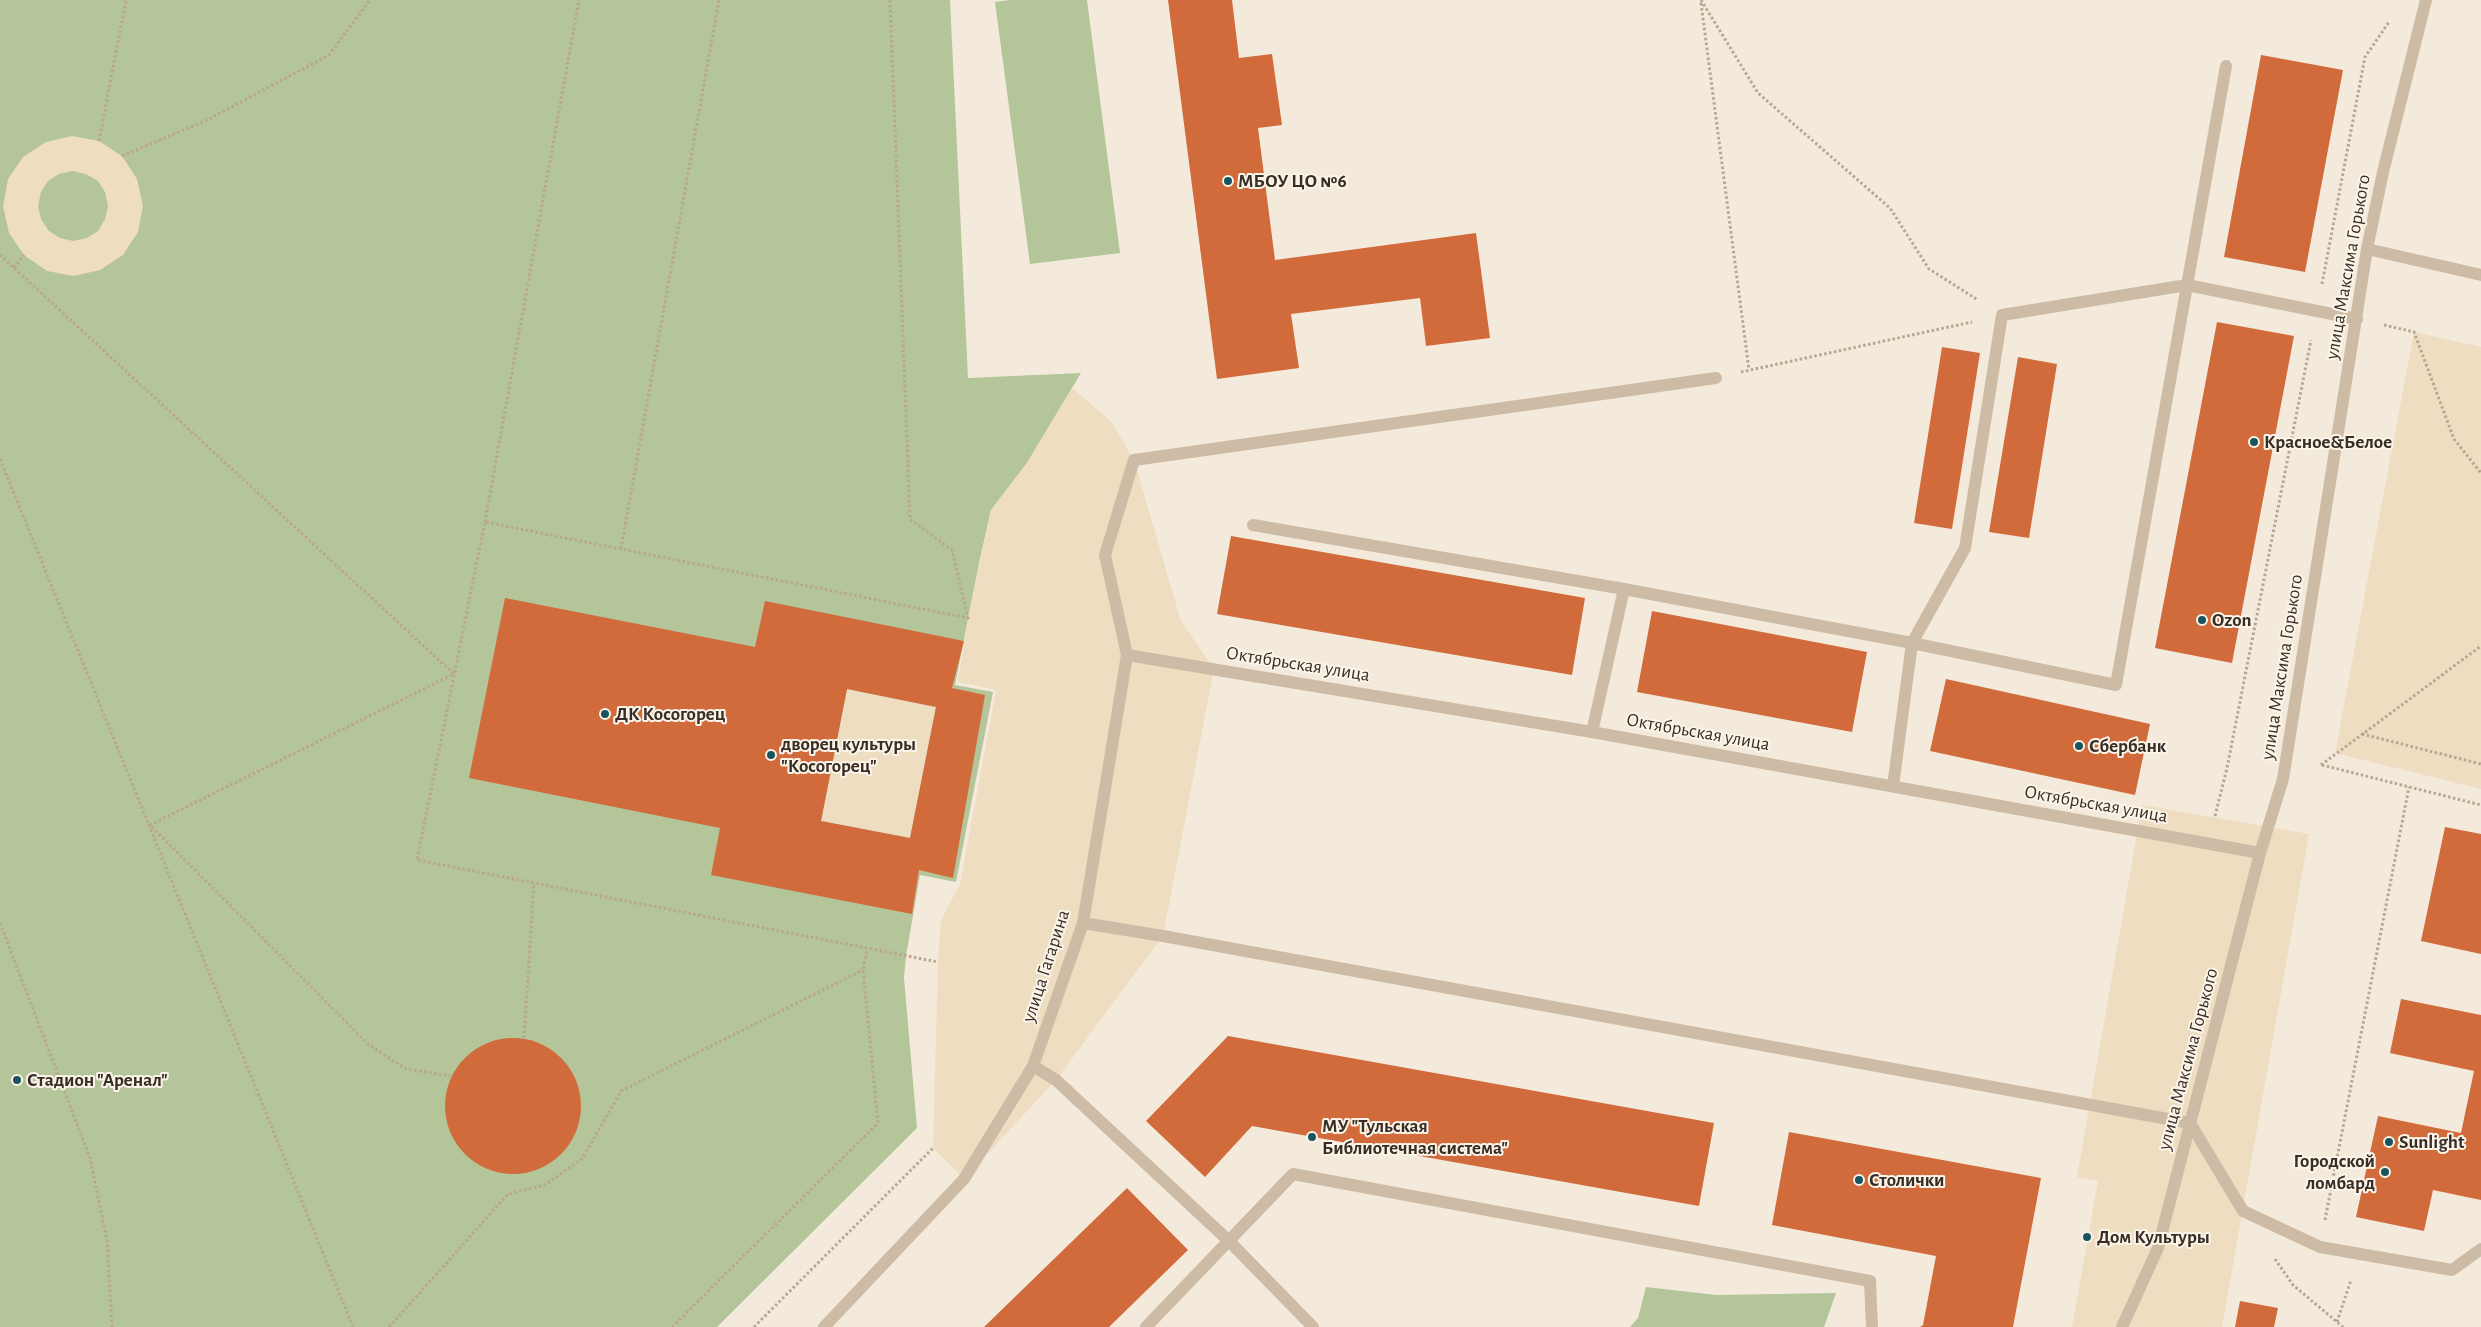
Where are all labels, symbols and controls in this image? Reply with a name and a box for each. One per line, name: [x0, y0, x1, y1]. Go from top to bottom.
place label: МБОУ ЦО №6: [1238, 170, 1347, 192]
street label: улица Максима Горького: [2321, 173, 2375, 361]
marker: МБОУ ЦО №6: [1222, 175, 1234, 187]
place label: Красное&Белое: [2264, 431, 2392, 453]
marker: Красное&Белое: [2248, 436, 2260, 448]
street label: улица Максима Горького: [2256, 573, 2308, 761]
place label: Ozon: [2212, 609, 2251, 631]
marker: Ozon: [2196, 614, 2208, 626]
street label: Октябрьская улица: [1224, 641, 1372, 687]
place label: ДК Косогорец: [615, 703, 725, 725]
marker: ДК Косогорец: [599, 708, 611, 720]
street label: Октябрьская улица: [1624, 708, 1772, 756]
place label: дворец культуры "Косогорец": [781, 733, 916, 777]
place label: Сбербанк: [2089, 735, 2166, 757]
marker: Сбербанк: [2073, 740, 2085, 752]
marker: дворец культуры "Косогорец": [765, 749, 777, 761]
street label: Октябрьская улица: [2022, 780, 2170, 828]
street label: улица Гагарина: [1017, 907, 1075, 1025]
street label: улица Максима Горького: [2153, 966, 2223, 1152]
place label: Стадион "Аренал": [27, 1069, 168, 1091]
marker: Стадион "Аренал": [11, 1074, 23, 1086]
place label: МУ "Тульская Библиотечная система": [1322, 1115, 1508, 1159]
marker: МУ "Тульская Библиотечная система": [1306, 1131, 1318, 1143]
place label: Sunlight: [2399, 1131, 2464, 1153]
marker: Sunlight: [2383, 1136, 2395, 1148]
place label: Городской ломбард: [2294, 1150, 2375, 1194]
marker: Городской ломбард: [2379, 1166, 2391, 1178]
place label: Столички: [1869, 1169, 1945, 1191]
marker: Столички: [1853, 1174, 1865, 1186]
place label: Дом Культуры: [2097, 1226, 2210, 1248]
marker: Дом Культуры: [2081, 1231, 2093, 1243]

